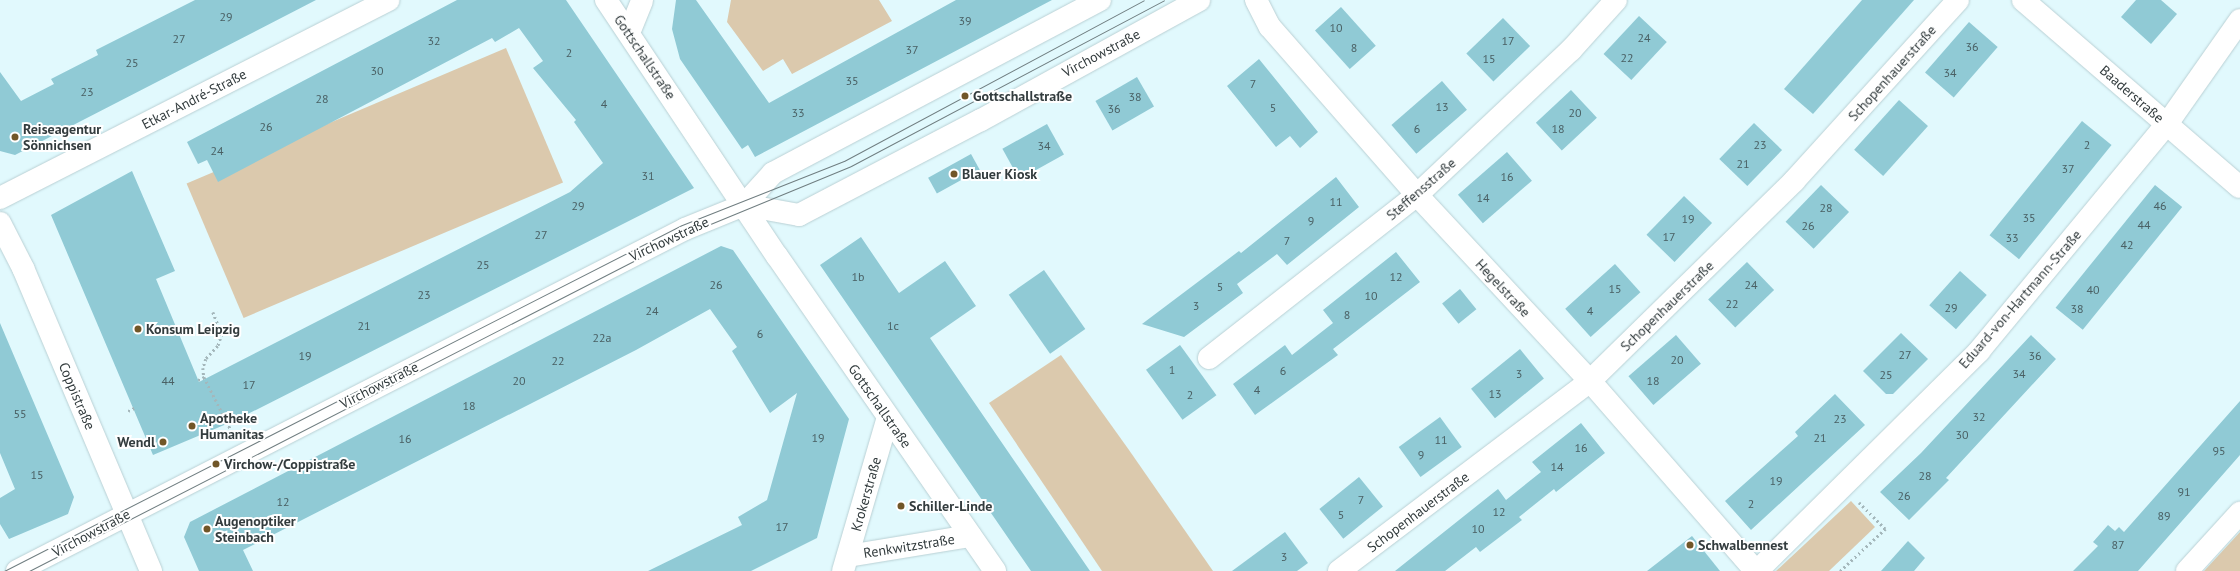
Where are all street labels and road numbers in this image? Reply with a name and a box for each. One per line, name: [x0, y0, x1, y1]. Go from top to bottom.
street label: Gottschallstraße: [611, 12, 679, 102]
street label: Schopenhauerstraße: [1845, 22, 1939, 124]
street label: Virchowstraße: [1059, 25, 1143, 81]
street label: Baaderstraße: [2097, 62, 2167, 126]
street label: Etkar-André-Straße: [139, 65, 249, 133]
street label: Steffensstraße: [1383, 154, 1459, 224]
street label: Virchowstraße: [627, 213, 711, 265]
street label: Eduard-von-Hartmann-Straße: [1955, 226, 2085, 372]
street label: Hegelstraße: [1472, 256, 1534, 320]
street label: Schopenhauerstraße: [1617, 257, 1717, 355]
street label: Virchowstraße: [337, 358, 421, 412]
street label: Coppistraße: [55, 360, 99, 432]
street label: Gottschallstraße: [845, 361, 915, 451]
street label: Krokerstraße: [847, 455, 885, 533]
street label: Schopenhauerstraße: [1364, 468, 1472, 556]
street label: Virchowstraße: [49, 505, 133, 561]
street label: Renkwitzstraße: [862, 531, 956, 561]

